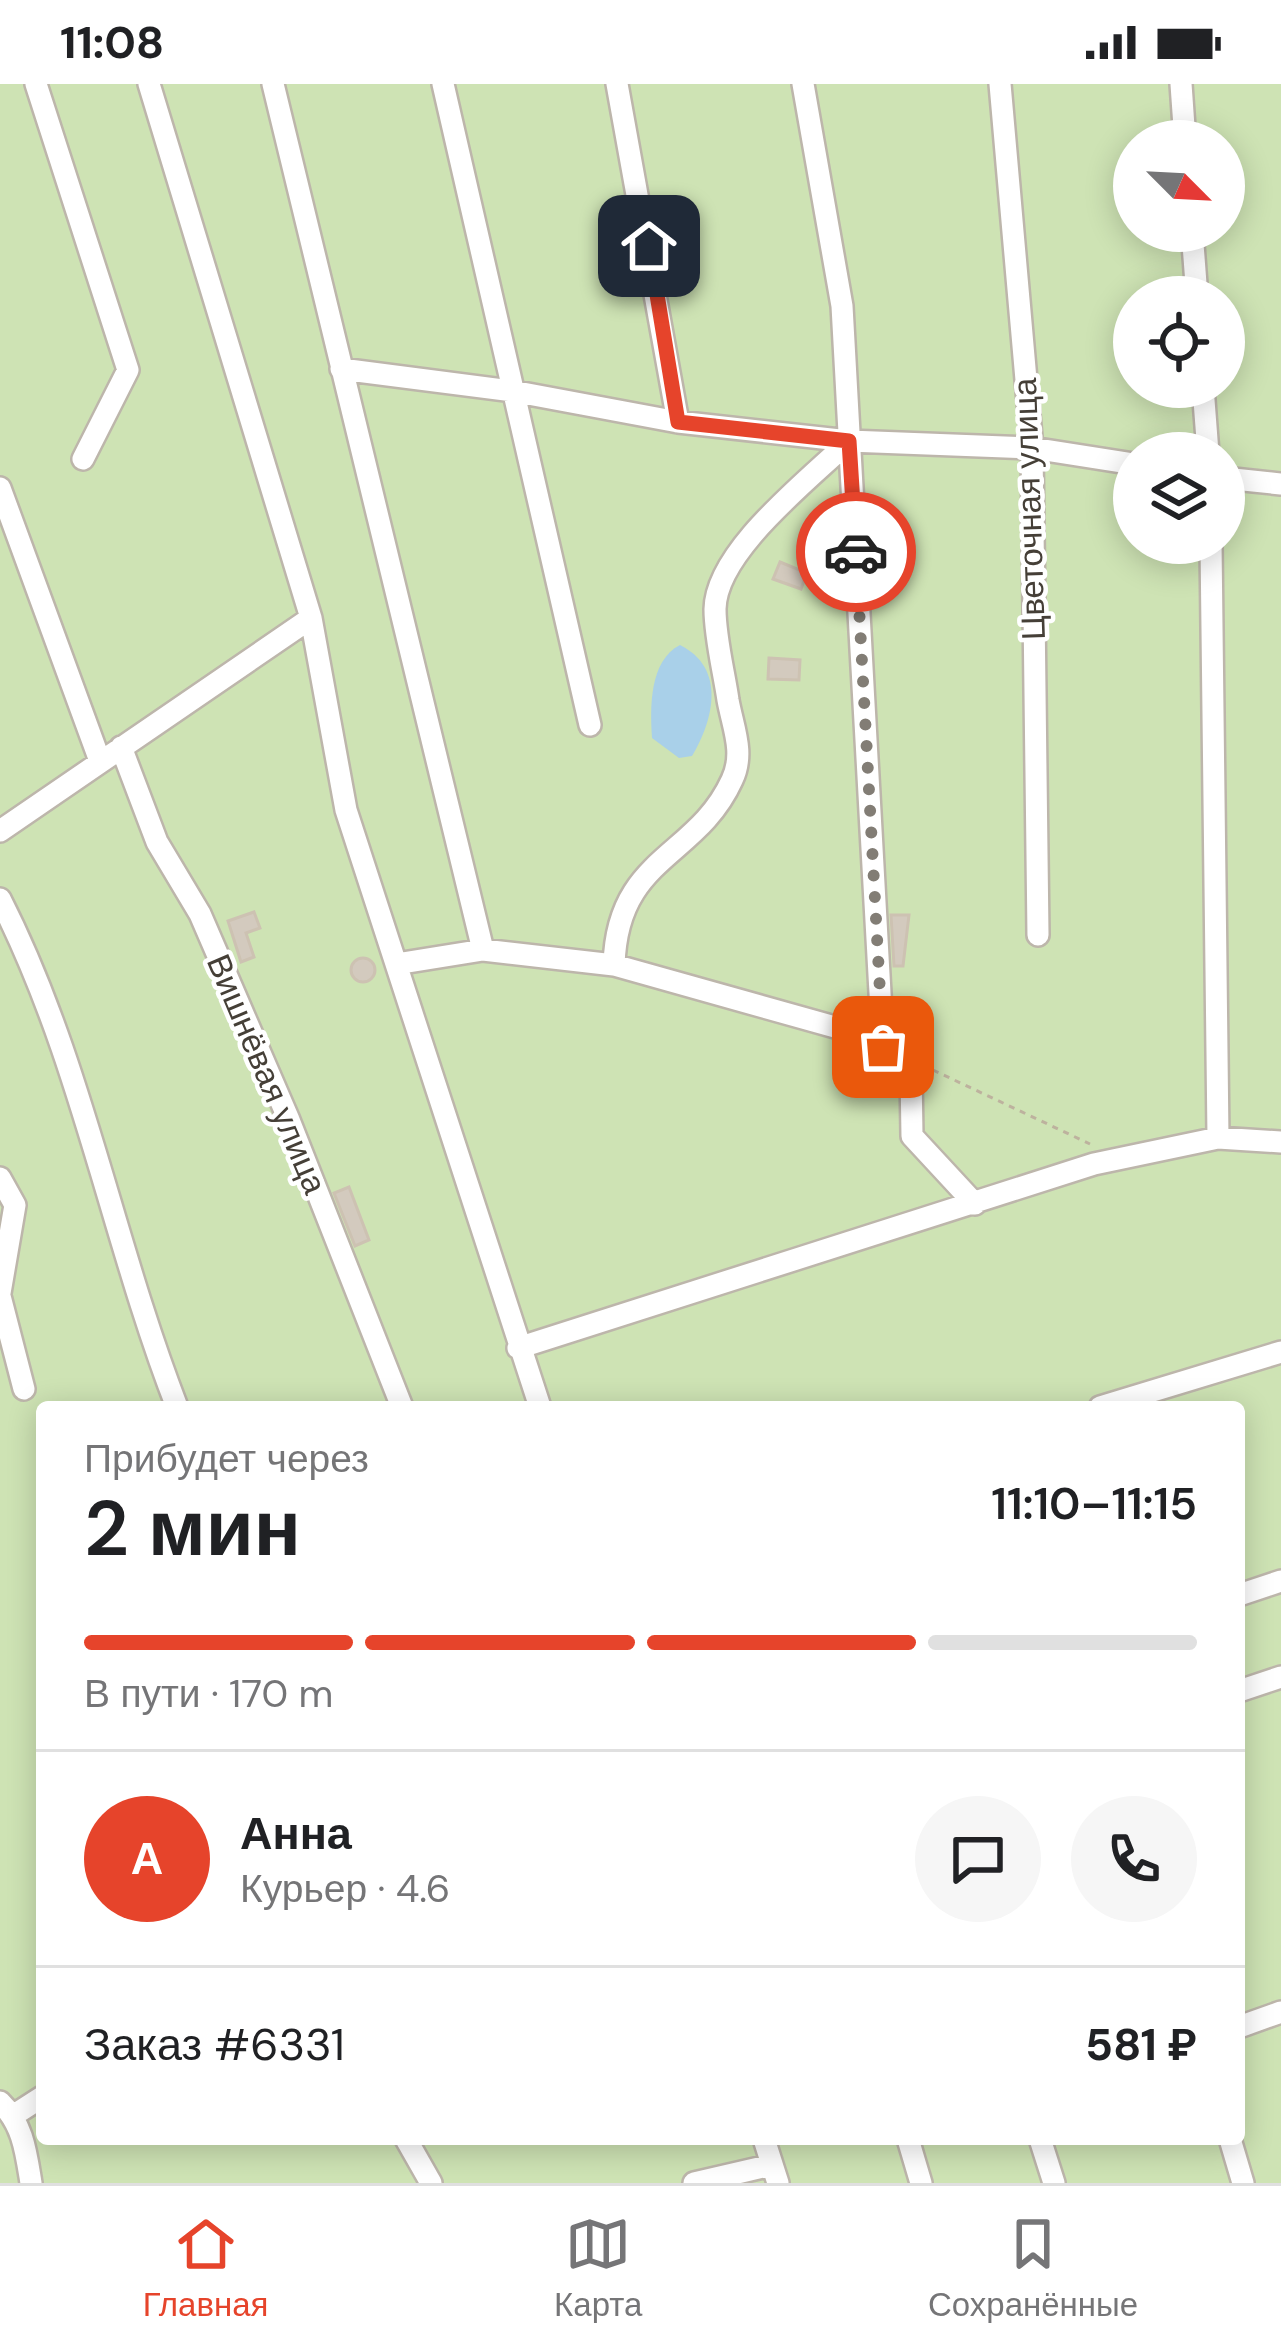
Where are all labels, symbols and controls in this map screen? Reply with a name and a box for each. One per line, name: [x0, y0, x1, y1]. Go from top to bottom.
text: 11:08: [60, 13, 164, 72]
north arrow: [1113, 120, 1245, 252]
map controls: [1113, 120, 1245, 564]
pin: [598, 195, 700, 297]
icon: home: [616, 213, 682, 279]
button: locate: [1113, 276, 1245, 408]
street label: Цветочная улица: [1003, 377, 1055, 641]
button: layers: [1113, 432, 1245, 564]
courier: [796, 492, 916, 612]
icon: car: [823, 519, 889, 585]
street label: Вишнёвая улица: [197, 948, 337, 1201]
pin: [832, 996, 934, 1098]
icon: bag: [850, 1014, 916, 1080]
text: Прибудет через: [84, 1433, 369, 1484]
text: 11:10–11:15: [991, 1474, 1197, 1533]
text: 2 мин: [84, 1478, 301, 1579]
text: В пути · 170 m: [84, 1668, 333, 1719]
button: chat: [915, 1796, 1041, 1922]
button: phone: [1071, 1796, 1197, 1922]
text: Анна: [240, 1804, 352, 1863]
text: А: [131, 1829, 163, 1888]
text: Курьер · 4.6: [240, 1863, 450, 1914]
text: Заказ #6331: [84, 2015, 345, 2074]
text: 581 ₽: [1085, 2015, 1197, 2074]
tab: Главная: [143, 2211, 268, 2326]
tab: Карта: [554, 2211, 642, 2326]
tab: Сохранённые: [928, 2211, 1138, 2326]

